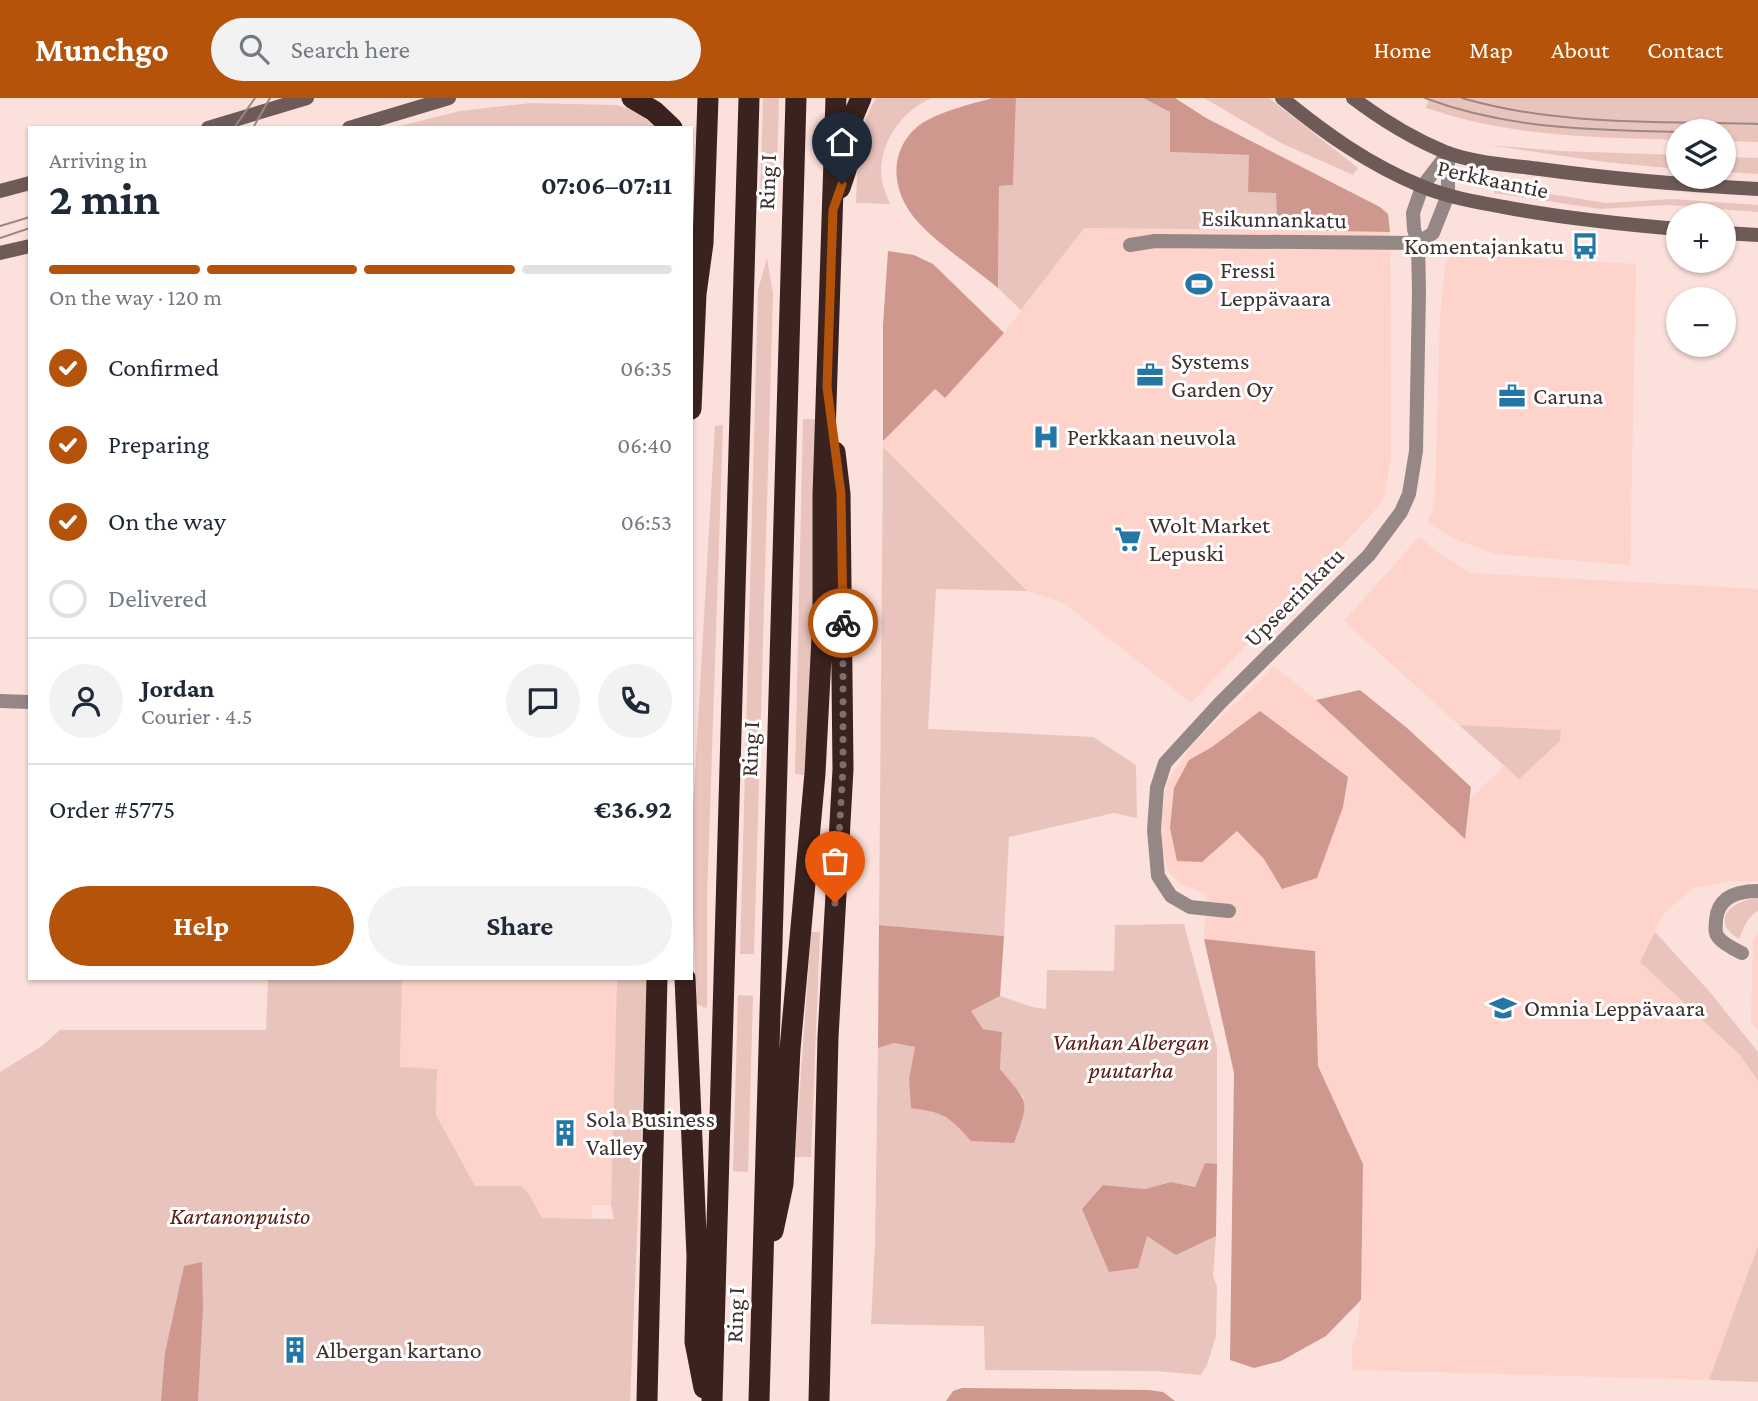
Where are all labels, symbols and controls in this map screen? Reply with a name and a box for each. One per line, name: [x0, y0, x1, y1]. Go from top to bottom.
search box: [211, 18, 701, 81]
icon: search: [235, 30, 273, 68]
text: Munchgo: [35, 31, 169, 68]
text: Search here: [291, 35, 410, 64]
text: Home: [1374, 36, 1431, 63]
text: Map: [1469, 36, 1513, 63]
text: About: [1551, 36, 1609, 63]
text: Contact: [1647, 36, 1723, 63]
pin: [812, 112, 872, 184]
map controls: [1666, 119, 1736, 357]
button: layers: [1666, 119, 1736, 189]
icon: home: [823, 123, 861, 161]
text: Arriving in: [49, 147, 147, 173]
street label: Ring I: [752, 154, 781, 210]
street label: Perkkaantie: [1435, 154, 1551, 203]
text: 07:06–07:11: [541, 171, 672, 200]
text: 2 min: [49, 173, 160, 224]
button: +: [1666, 203, 1736, 273]
street label: Esikunnankatu: [1201, 204, 1347, 233]
bus stop icon: Komentajankatu: [1570, 231, 1600, 261]
place label: Komentajankatu: [1404, 232, 1564, 259]
place label: Fressi Leppävaara: [1220, 256, 1331, 311]
sports icon: Fressi Leppävaara: [1184, 269, 1214, 299]
text: On the way · 120 m: [49, 284, 222, 310]
button: −: [1666, 287, 1736, 357]
place label: Systems Garden Oy: [1171, 347, 1274, 402]
icon: check: [49, 349, 87, 387]
text: Confirmed: [108, 353, 219, 382]
text: 06:35: [620, 355, 672, 381]
office icon: Systems Garden Oy: [1135, 360, 1165, 390]
office icon: Caruna: [1497, 381, 1527, 411]
place label: Caruna: [1533, 382, 1603, 409]
hospital icon: Perkkaan neuvola: [1031, 422, 1061, 452]
place label: Perkkaan neuvola: [1067, 423, 1236, 450]
icon: check: [49, 426, 87, 464]
text: Preparing: [108, 430, 209, 459]
text: 06:40: [617, 432, 672, 458]
icon: check: [49, 503, 87, 541]
text: On the way: [108, 507, 226, 536]
text: 06:53: [621, 509, 672, 535]
place label: Wolt Market Lepuski: [1149, 511, 1271, 566]
supermarket icon: Wolt Market Lepuski: [1113, 524, 1143, 554]
street label: Upseerinkatu: [1238, 541, 1349, 652]
text: Delivered: [108, 584, 207, 613]
courier: [808, 588, 878, 658]
icon: bike: [824, 604, 862, 642]
button: person: [49, 664, 123, 738]
button: chat: [506, 664, 580, 738]
button: phone: [598, 664, 672, 738]
text: Jordan: [141, 674, 215, 703]
text: Courier · 4.5: [141, 703, 253, 729]
street label: Ring I: [735, 721, 764, 777]
text: Order #5775: [49, 795, 175, 824]
text: €36.92: [594, 795, 672, 824]
pin: [805, 831, 865, 903]
icon: bag: [816, 842, 854, 880]
button: Help: [49, 886, 354, 966]
button: Share: [368, 886, 672, 966]
school or university icon: Omnia Leppävaara: [1488, 993, 1518, 1023]
place label: Omnia Leppävaara: [1524, 994, 1705, 1021]
park label: Vanhan Albergan puutarha: [1053, 1028, 1209, 1083]
place label: Sola Business Valley: [586, 1105, 715, 1160]
building icon: Sola Business Valley: [550, 1118, 580, 1148]
park label: Kartanonpuisto: [170, 1202, 310, 1229]
street label: Ring I: [720, 1287, 749, 1343]
building icon: Albergan kartano: [280, 1335, 310, 1365]
place label: Albergan kartano: [316, 1336, 482, 1363]

